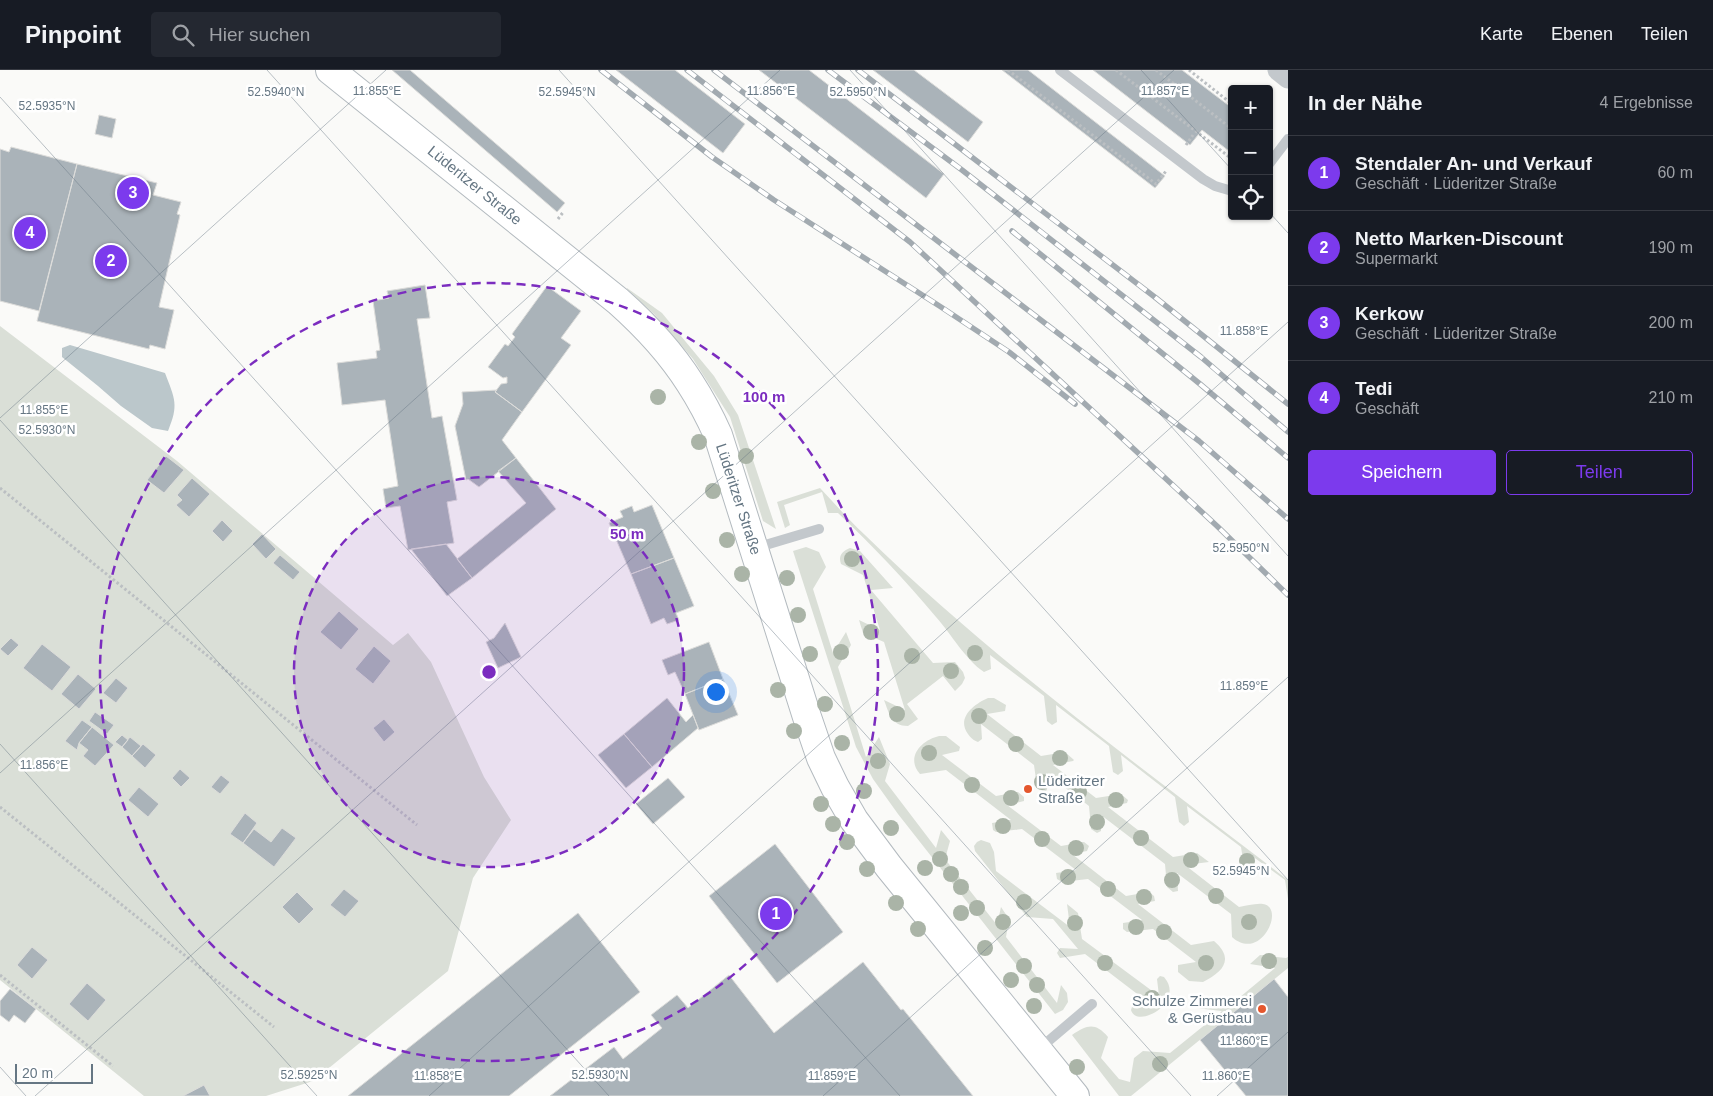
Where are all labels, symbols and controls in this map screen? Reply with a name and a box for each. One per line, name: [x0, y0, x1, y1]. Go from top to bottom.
search box: [151, 12, 501, 57]
text: Pinpoint: [25, 21, 121, 48]
icon: search: [169, 21, 197, 49]
text: Hier suchen: [209, 24, 310, 45]
text: Karte: [1480, 24, 1523, 44]
text: Ebenen: [1551, 24, 1613, 44]
text: Teilen: [1641, 24, 1688, 44]
text: 11.855°E: [353, 84, 401, 98]
text: 11.856°E: [747, 84, 795, 98]
text: 11.857°E: [1141, 84, 1189, 98]
text: 52.5940°N: [248, 85, 304, 99]
text: 52.5945°N: [539, 85, 595, 99]
text: 52.5950°N: [830, 85, 886, 99]
map controls: [1228, 85, 1273, 220]
button: +: [1228, 85, 1273, 130]
text: In der Nähe: [1308, 91, 1422, 114]
text: 4 Ergebnisse: [1600, 94, 1693, 111]
text: 52.5935°N: [19, 99, 75, 113]
button: −: [1228, 130, 1273, 175]
street label: Lüderitzer Straße: [425, 142, 525, 228]
text: Stendaler An- und Verkauf: [1355, 153, 1592, 174]
text: 1: [1320, 164, 1328, 181]
text: 60 m: [1657, 164, 1693, 181]
pin: 3: [117, 174, 149, 212]
button: locate: [1228, 175, 1273, 220]
text: Geschäft · Lüderitzer Straße: [1355, 175, 1557, 192]
pin: 4: [14, 214, 46, 252]
text: Netto Marken-Discount: [1355, 228, 1563, 249]
text: 2: [1320, 239, 1328, 256]
text: 190 m: [1649, 239, 1693, 256]
pin: 2: [95, 242, 127, 280]
text: Supermarkt: [1355, 250, 1438, 267]
text: Kerkow: [1355, 303, 1424, 324]
text: 3: [1320, 314, 1328, 331]
text: 200 m: [1649, 314, 1693, 331]
text: 11.858°E: [1220, 324, 1268, 338]
text: Geschäft · Lüderitzer Straße: [1355, 325, 1557, 342]
text: Tedi: [1355, 378, 1393, 399]
text: 100 m: [743, 388, 785, 405]
text: 4: [1320, 389, 1328, 406]
text: 210 m: [1649, 389, 1693, 406]
text: Geschäft: [1355, 400, 1419, 417]
text: 11.855°E: [20, 403, 68, 417]
text: 52.5930°N: [19, 423, 75, 437]
street label: Lüderitzer Straße: [713, 441, 765, 557]
button: Speichern: [1308, 450, 1496, 495]
button: Teilen: [1506, 450, 1693, 495]
text: 50 m: [610, 525, 644, 542]
text: 52.5950°N: [1213, 541, 1269, 555]
centre of rings: [480, 663, 498, 681]
your location: [703, 679, 729, 705]
text: 11.859°E: [1220, 679, 1268, 693]
text: 11.856°E: [20, 758, 68, 772]
place label: Lüderitzer Straße: [1038, 772, 1105, 806]
marker: Lüderitzer Straße: [1022, 783, 1034, 795]
text: 52.5945°N: [1213, 864, 1269, 878]
pin: 1: [760, 895, 792, 933]
place label: Schulze Zimmerei & Gerüstbau: [1132, 992, 1252, 1026]
marker: Schulze Zimmerei & Gerüstbau: [1256, 1003, 1268, 1015]
text: 11.860°E: [1220, 1034, 1268, 1048]
scale bar: [15, 1061, 92, 1084]
text: 20 m: [22, 1065, 53, 1081]
text: 52.5925°N: [281, 1068, 337, 1082]
text: 52.5930°N: [572, 1068, 628, 1082]
text: 11.858°E: [414, 1069, 462, 1083]
text: 11.859°E: [808, 1069, 856, 1083]
text: 11.860°E: [1202, 1069, 1250, 1083]

